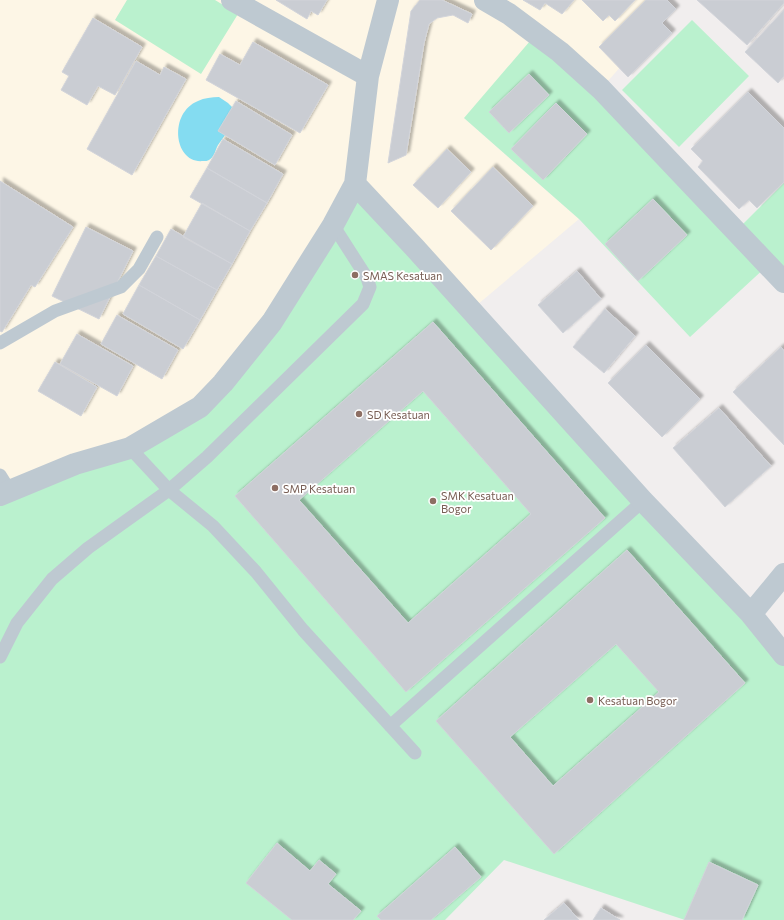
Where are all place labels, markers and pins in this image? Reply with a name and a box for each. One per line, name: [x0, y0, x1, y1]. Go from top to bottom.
place label: SMAS Kesatuan: [363, 269, 442, 282]
marker: SMAS Kesatuan: [350, 270, 360, 280]
place label: SD Kesatuan: [367, 408, 430, 421]
marker: SD Kesatuan: [354, 409, 364, 419]
place label: SMP Kesatuan: [283, 482, 355, 495]
marker: SMP Kesatuan: [270, 483, 280, 493]
place label: SMK Kesatuan Bogor: [441, 489, 514, 515]
marker: SMK Kesatuan Bogor: [428, 496, 438, 506]
place label: Kesatuan Bogor: [598, 694, 677, 707]
marker: Kesatuan Bogor: [585, 695, 595, 705]

